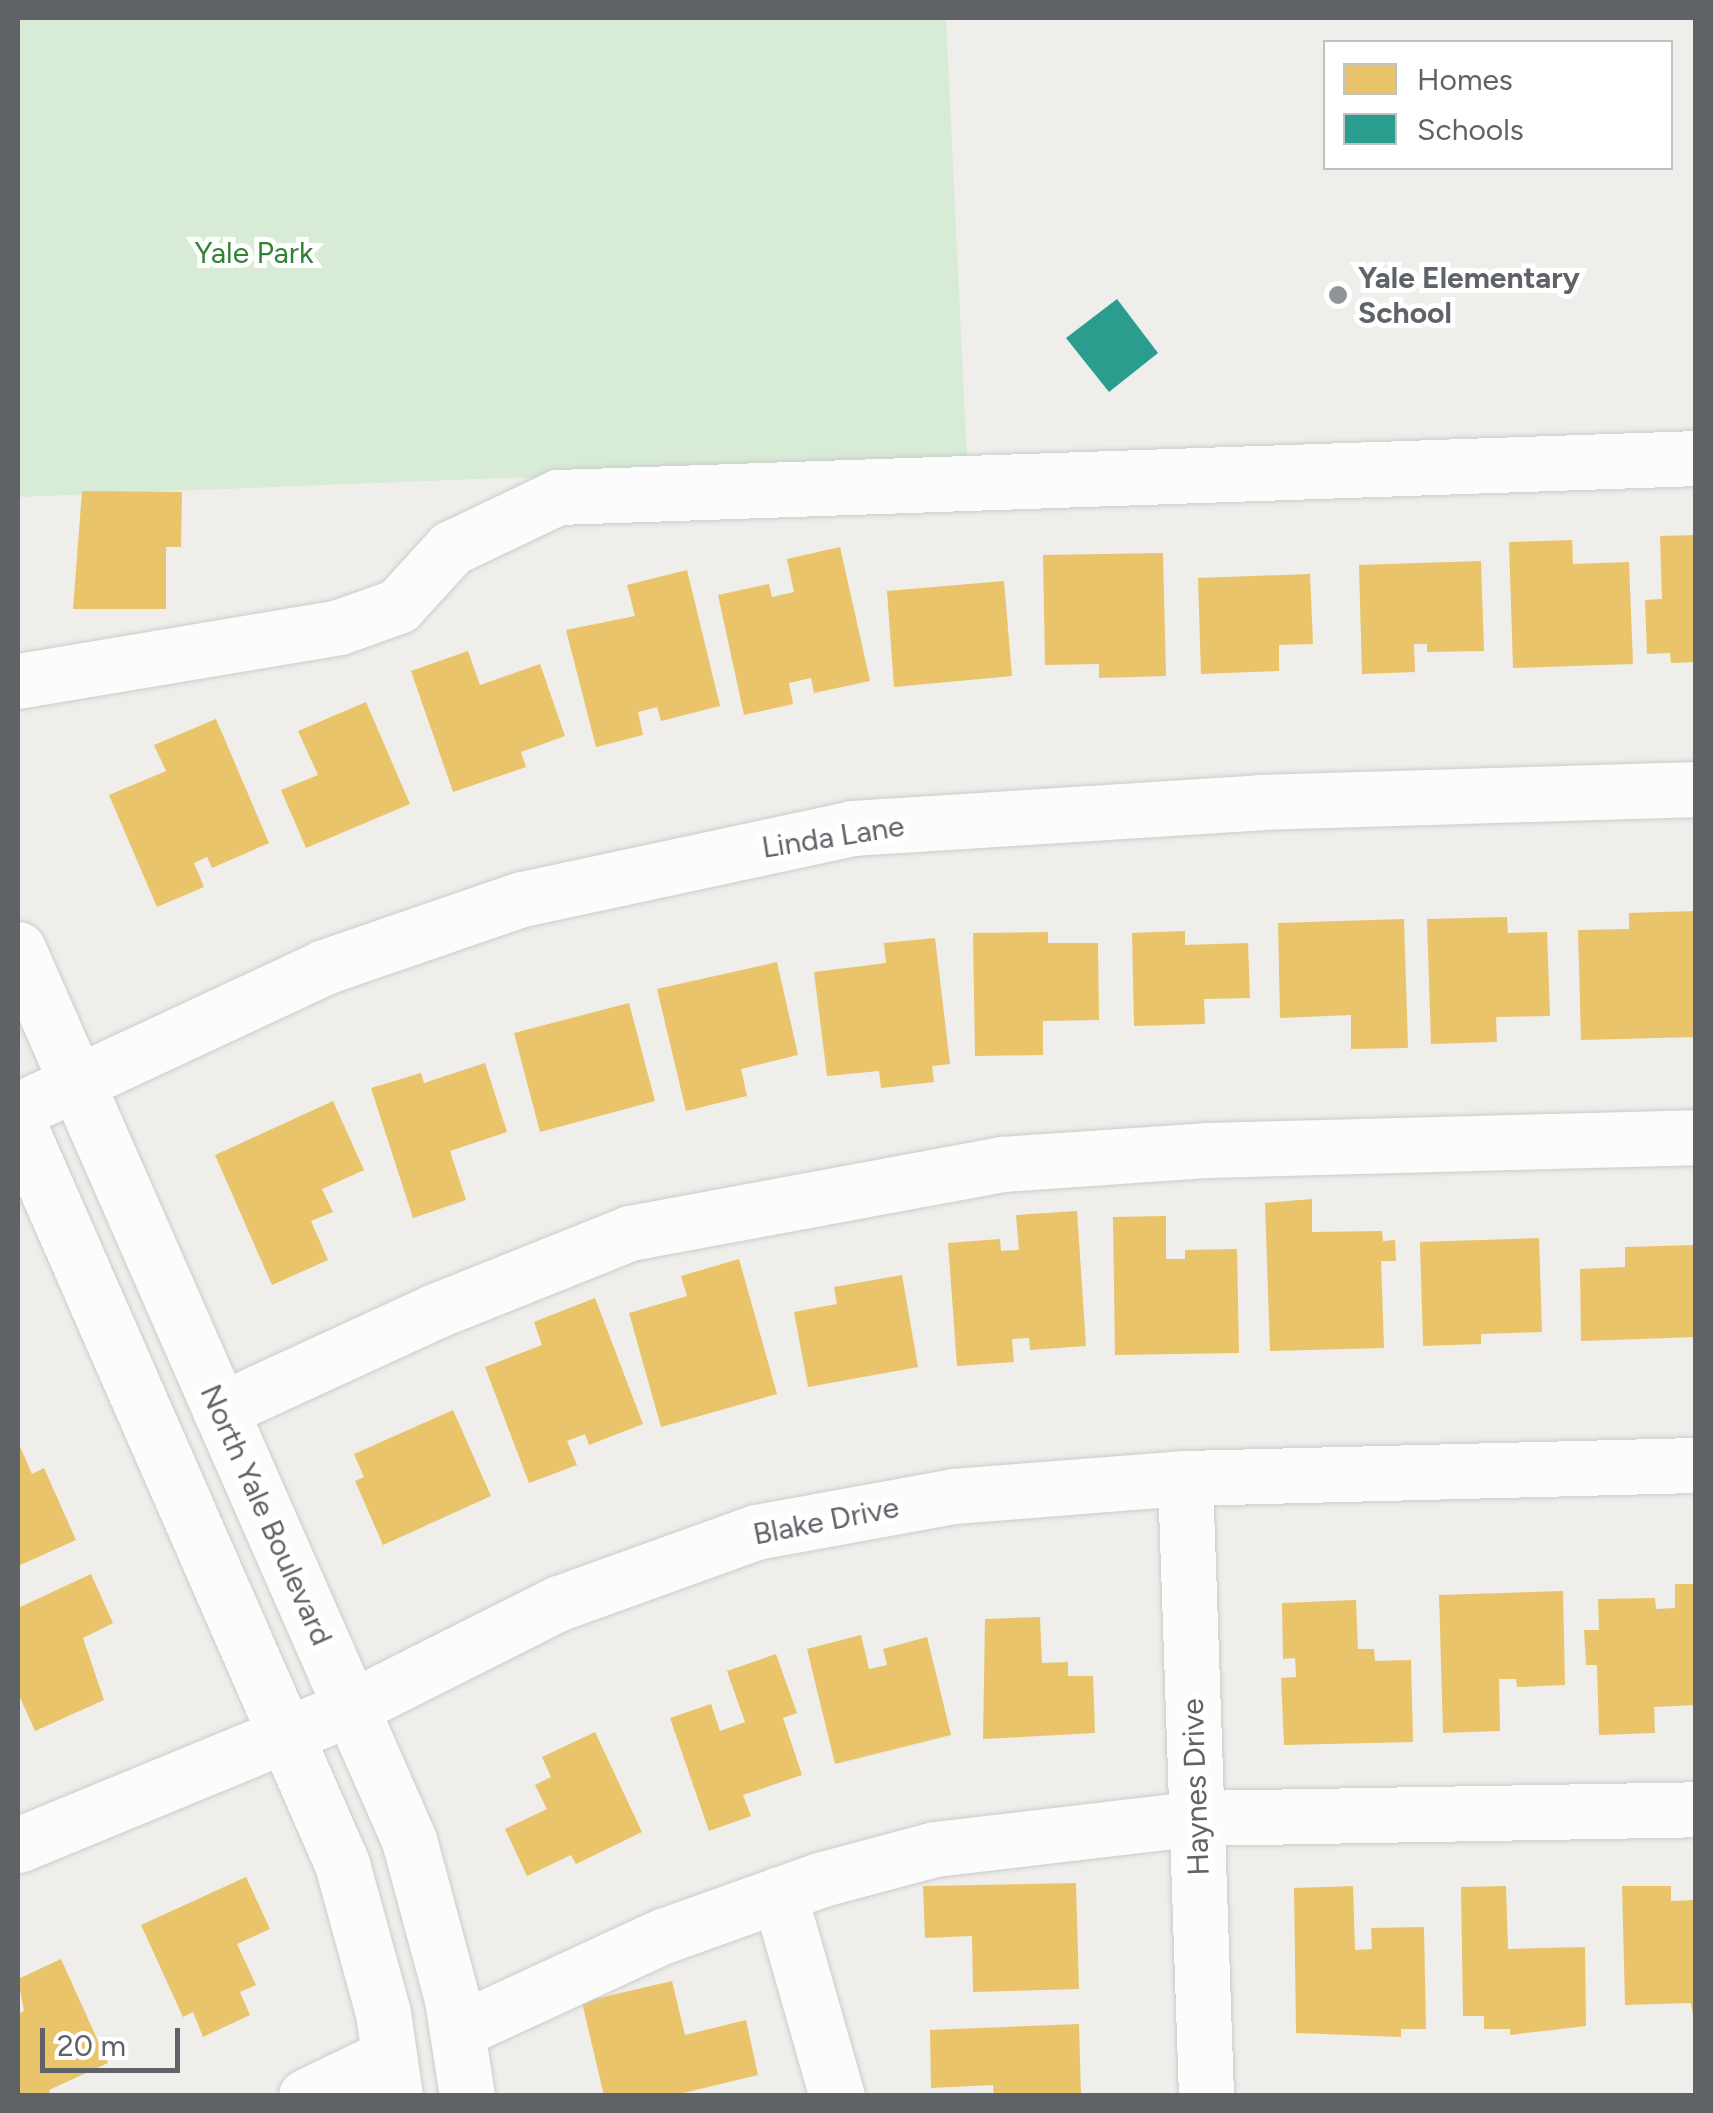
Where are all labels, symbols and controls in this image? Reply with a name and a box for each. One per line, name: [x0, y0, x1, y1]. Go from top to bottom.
legend: [1323, 40, 1673, 170]
text: Homes: [1417, 61, 1513, 98]
text: Schools: [1417, 111, 1524, 148]
park label: Yale Park: [194, 235, 314, 271]
place label: Yale Elementary School: [1358, 260, 1580, 330]
marker: Yale Elementary School: [1327, 284, 1349, 306]
street label: Linda Lane: [759, 808, 907, 866]
street label: North Yale Boulevard: [192, 1379, 340, 1651]
street label: Blake Drive: [750, 1489, 902, 1553]
street label: Haynes Drive: [1175, 1698, 1217, 1876]
scale bar: [45, 2008, 185, 2070]
text: 20 m: [57, 2027, 126, 2064]

